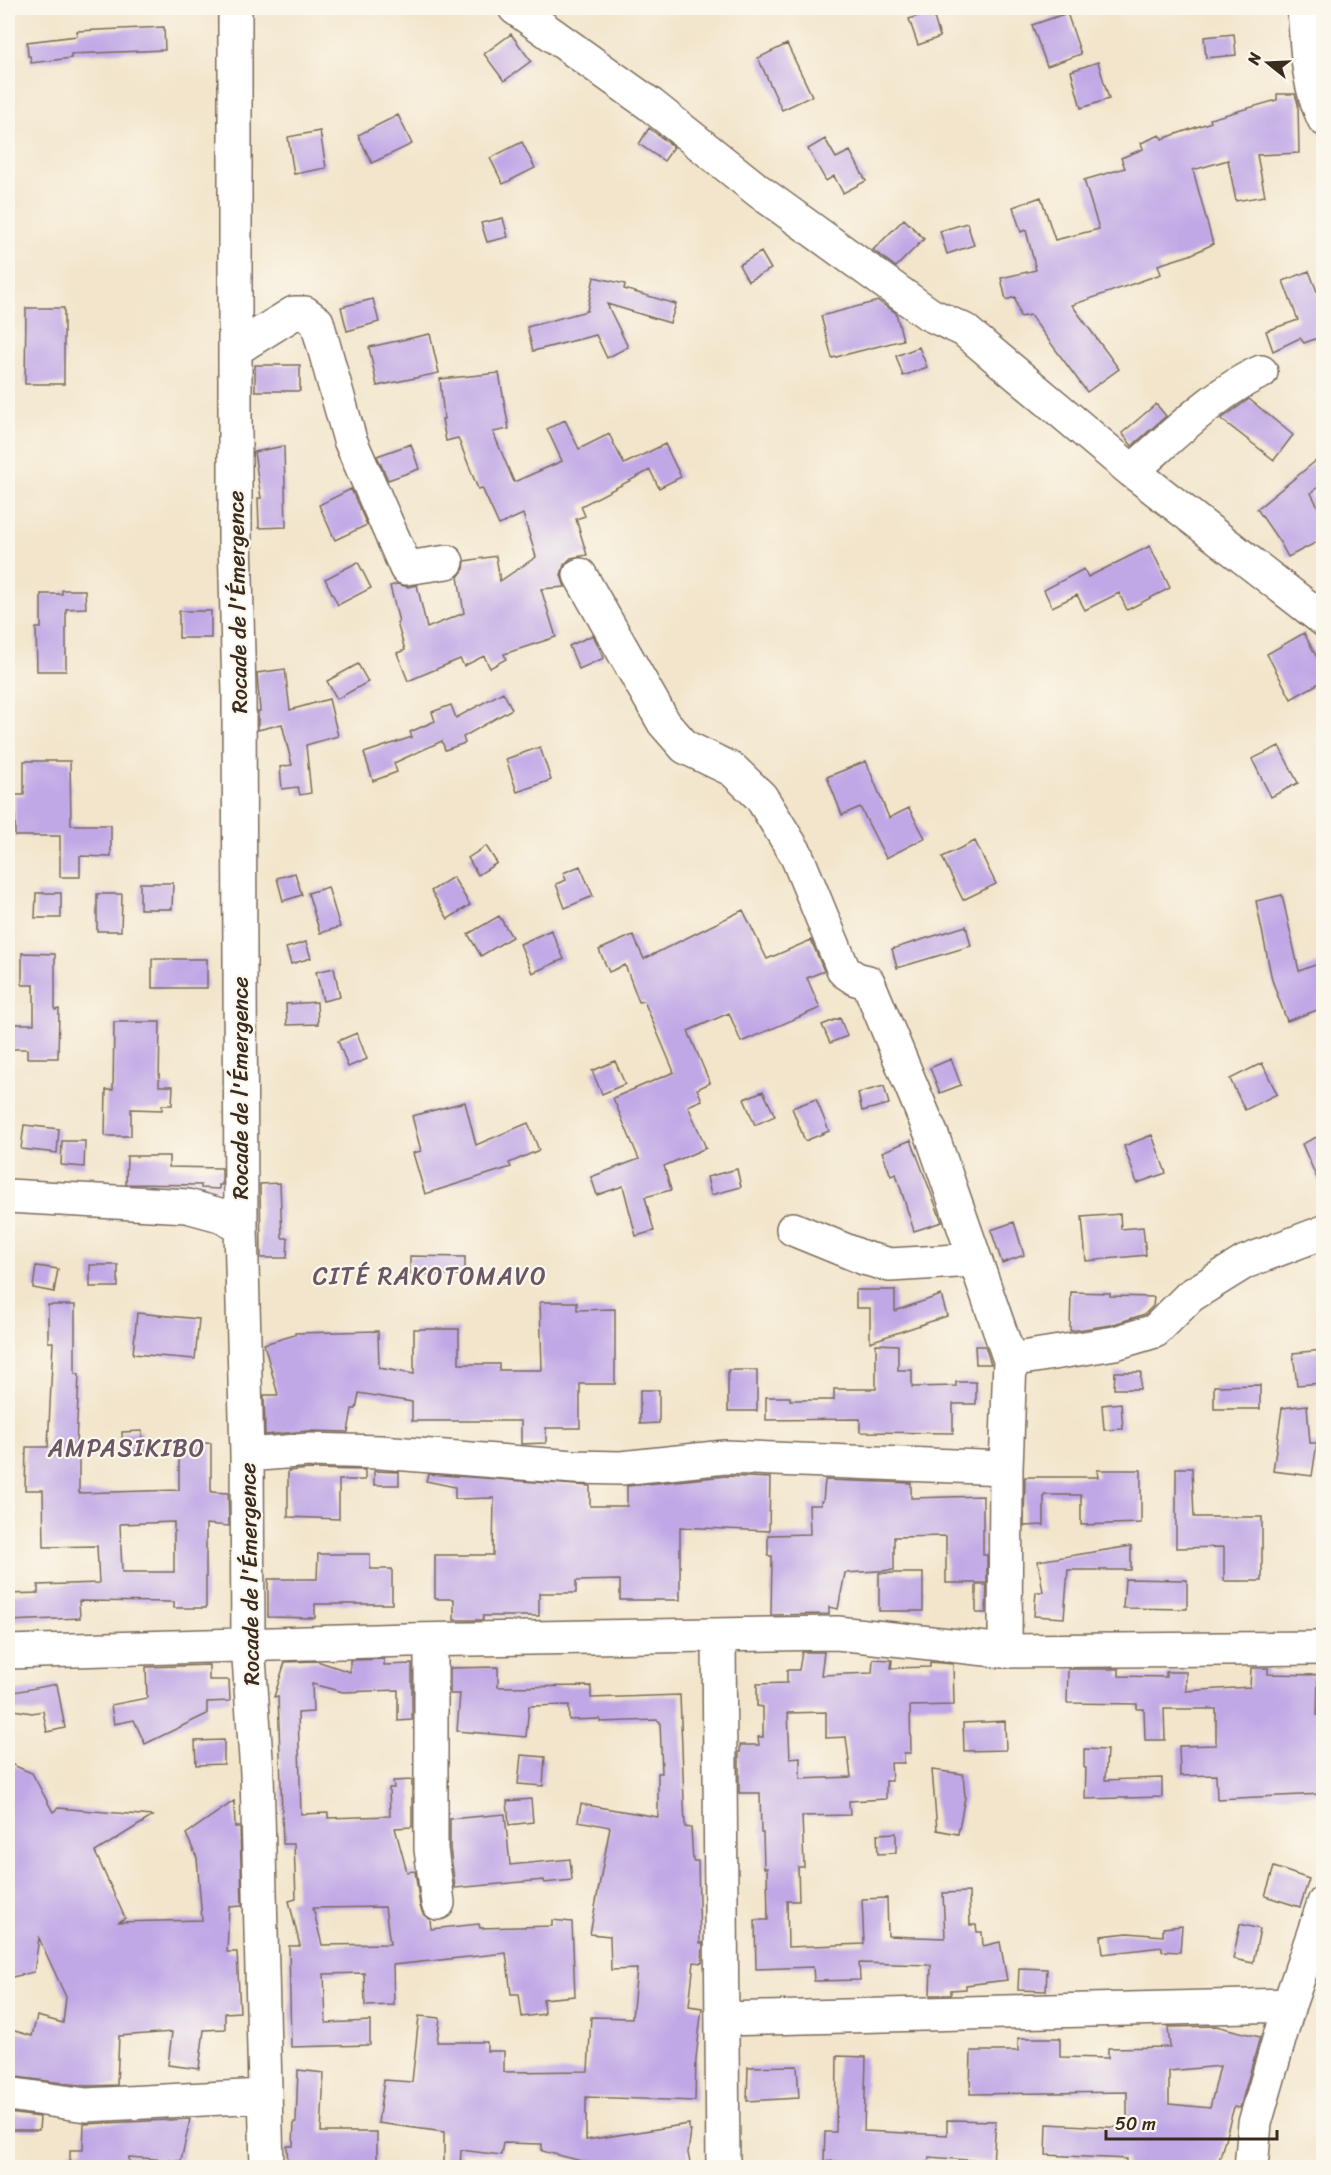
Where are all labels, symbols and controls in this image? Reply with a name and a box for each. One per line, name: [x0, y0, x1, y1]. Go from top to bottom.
north arrow: [1238, 33, 1298, 93]
text: N: [1238, 48, 1270, 69]
street label: Rocade de l'Émergence: [216, 490, 259, 714]
street label: Rocade de l'Émergence: [221, 977, 260, 1199]
district label: CITÉ RAKOTOMAVO: [313, 1255, 547, 1297]
district label: AMPASIKIBO: [47, 1427, 206, 1469]
street label: Rocade de l'Émergence: [228, 1462, 271, 1686]
scale bar: [1106, 2103, 1277, 2141]
text: 50 m: [1115, 2108, 1156, 2140]

